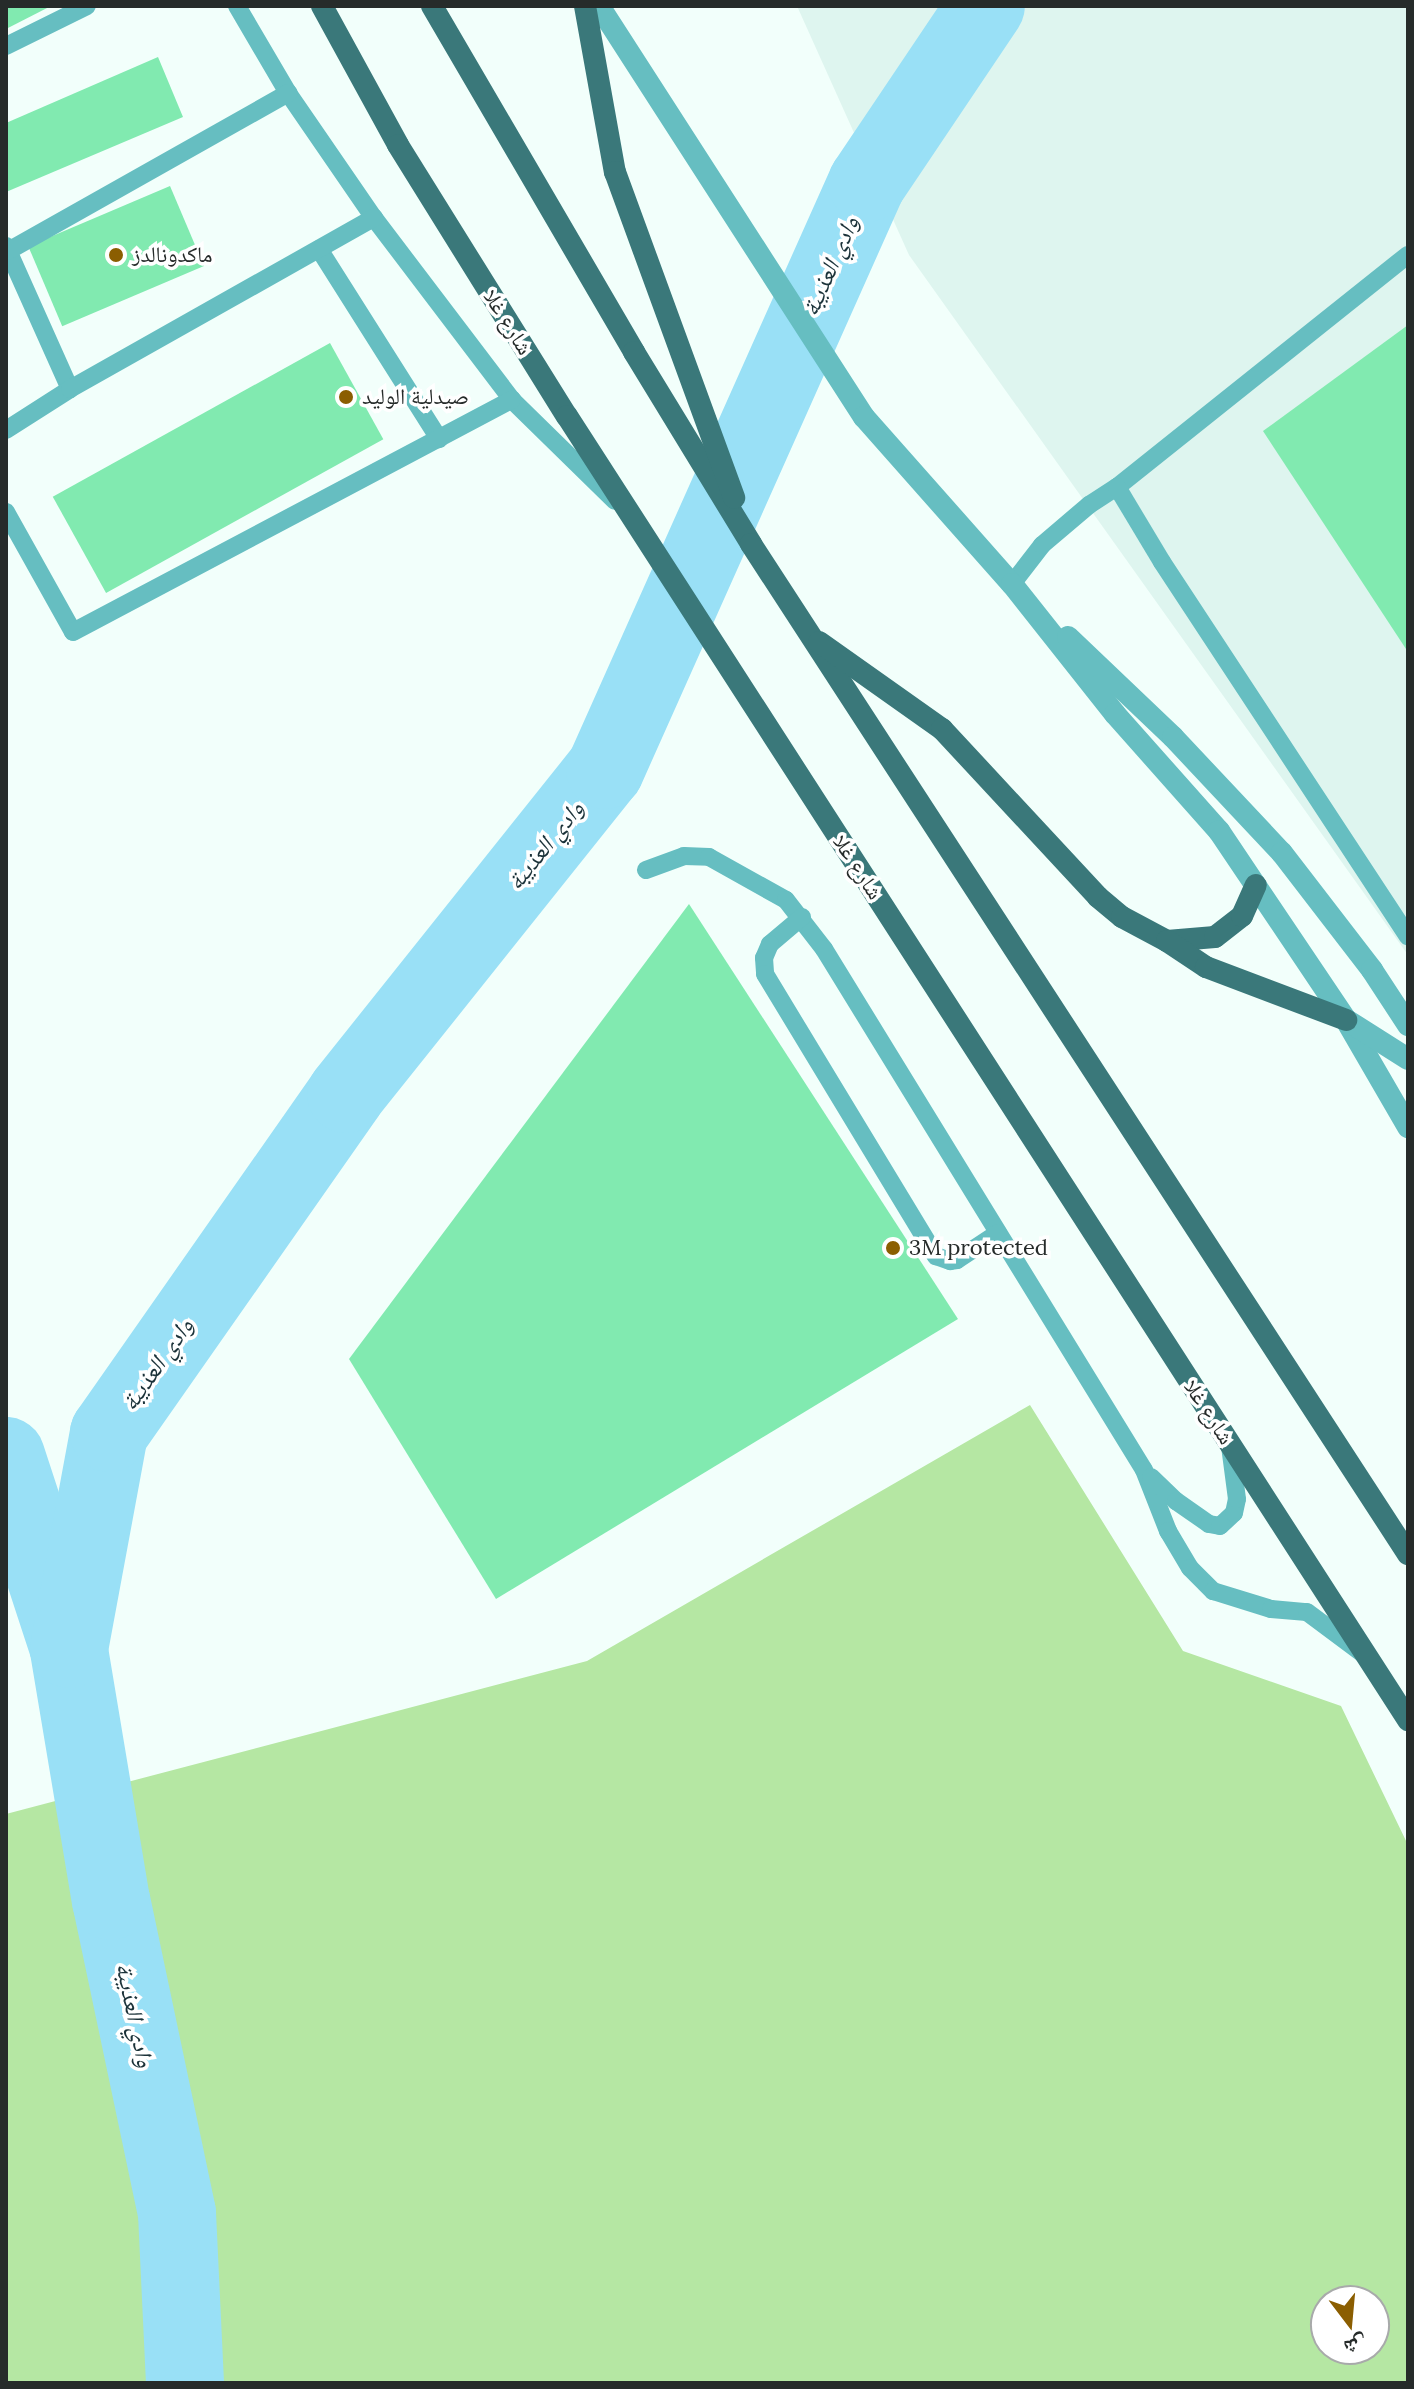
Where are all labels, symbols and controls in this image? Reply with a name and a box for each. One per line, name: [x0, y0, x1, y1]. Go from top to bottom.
water label: وادي العذيبة: [795, 212, 865, 320]
place label: ماكدونالدز: [132, 242, 213, 268]
marker: ماكدونالدز: [107, 246, 125, 264]
street label: شارع غلا: [478, 284, 538, 360]
place label: صيدلية الوليد: [362, 384, 469, 410]
marker: صيدلية الوليد: [337, 388, 355, 406]
water label: وادي العذيبة: [500, 795, 590, 895]
street label: شارع غلا: [827, 830, 889, 904]
place label: 3M protected: [909, 1235, 1048, 1261]
marker: 3M protected: [884, 1239, 902, 1257]
water label: وادي العذيبة: [115, 1312, 199, 1416]
street label: شارع غلا: [1178, 1375, 1240, 1449]
water label: وادي العذيبة: [110, 1960, 160, 2070]
north arrow: [1310, 2285, 1390, 2365]
text: ش: [1341, 2329, 1371, 2363]

